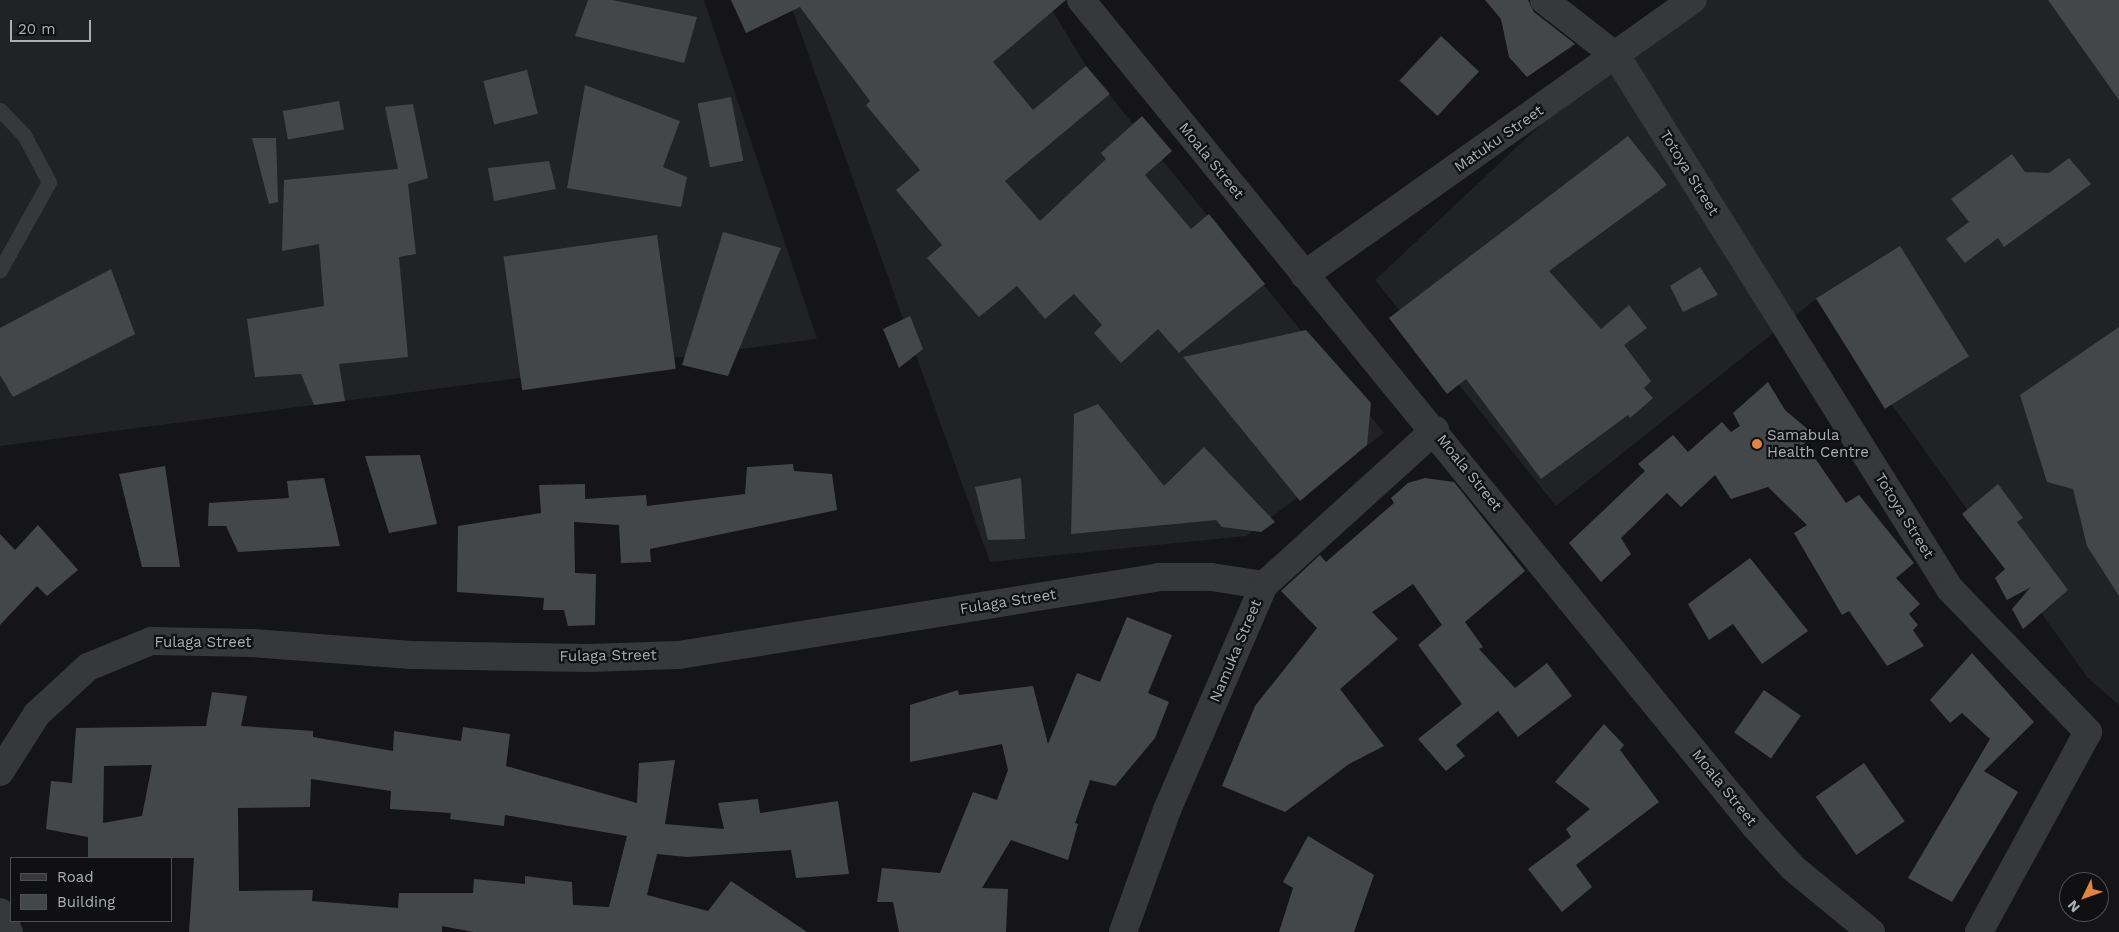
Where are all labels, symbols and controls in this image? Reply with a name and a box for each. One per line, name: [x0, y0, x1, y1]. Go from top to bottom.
scale bar: [12, 10, 94, 42]
text: 20 m: [18, 20, 56, 38]
street label: Matuku Street: [1451, 102, 1547, 176]
street label: Moala Street: [1175, 119, 1247, 203]
street label: Totoya Street: [1655, 127, 1723, 219]
place label: Samabula Health Centre: [1767, 426, 1869, 461]
street label: Moala Street: [1433, 431, 1505, 515]
marker: Samabula Health Centre: [1751, 438, 1763, 450]
street label: Totoya Street: [1870, 470, 1938, 562]
street label: Fulaga Street: [958, 585, 1058, 619]
street label: Namuka Street: [1206, 597, 1266, 705]
street label: Fulaga Street: [154, 634, 252, 652]
street label: Fulaga Street: [559, 646, 657, 666]
street label: Moala Street: [1688, 746, 1760, 830]
legend: [10, 857, 172, 922]
text: Road: [57, 868, 94, 886]
north arrow: [2059, 872, 2109, 922]
text: Building: [57, 893, 115, 911]
text: N: [2064, 897, 2083, 916]

